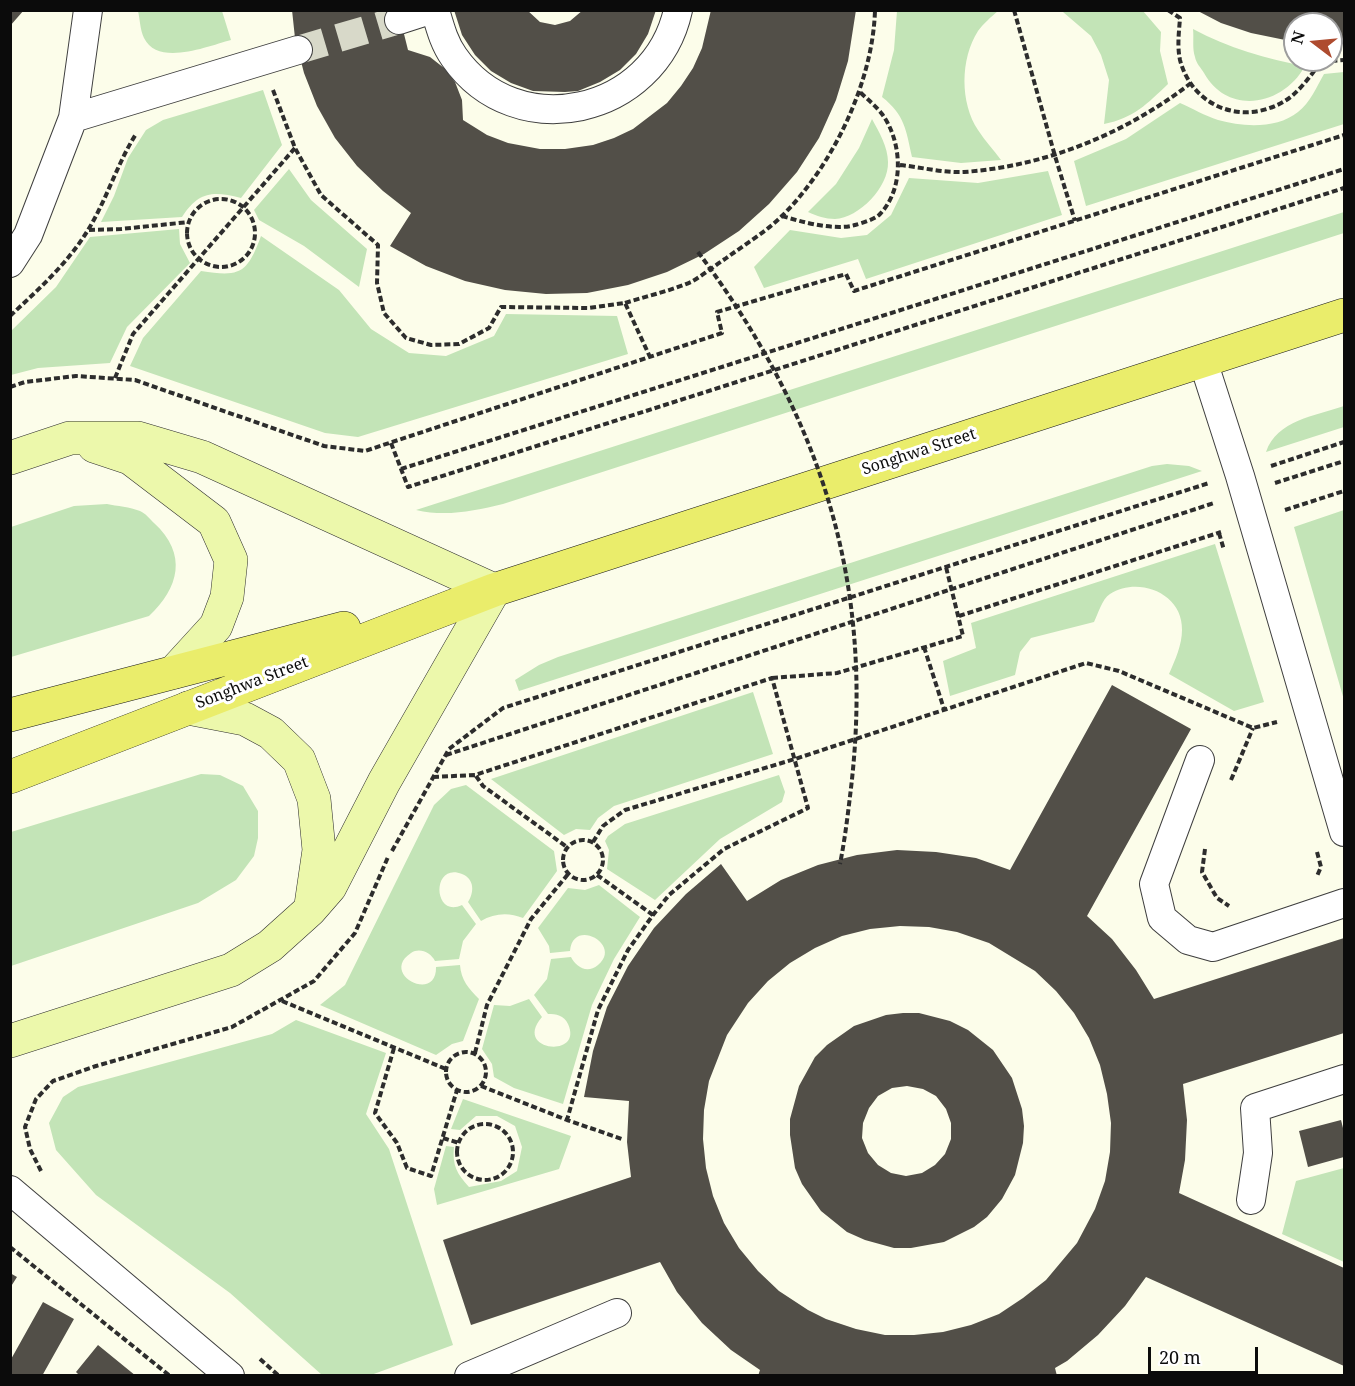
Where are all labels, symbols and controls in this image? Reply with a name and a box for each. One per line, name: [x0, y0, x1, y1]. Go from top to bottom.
north arrow: [1283, 12, 1343, 72]
text: N: [1285, 29, 1310, 47]
street label: Songhwa Street: [860, 425, 978, 479]
street label: Songhwa Street: [193, 653, 311, 713]
scale bar: [1151, 1335, 1260, 1373]
text: 20 m: [1159, 1345, 1201, 1369]

